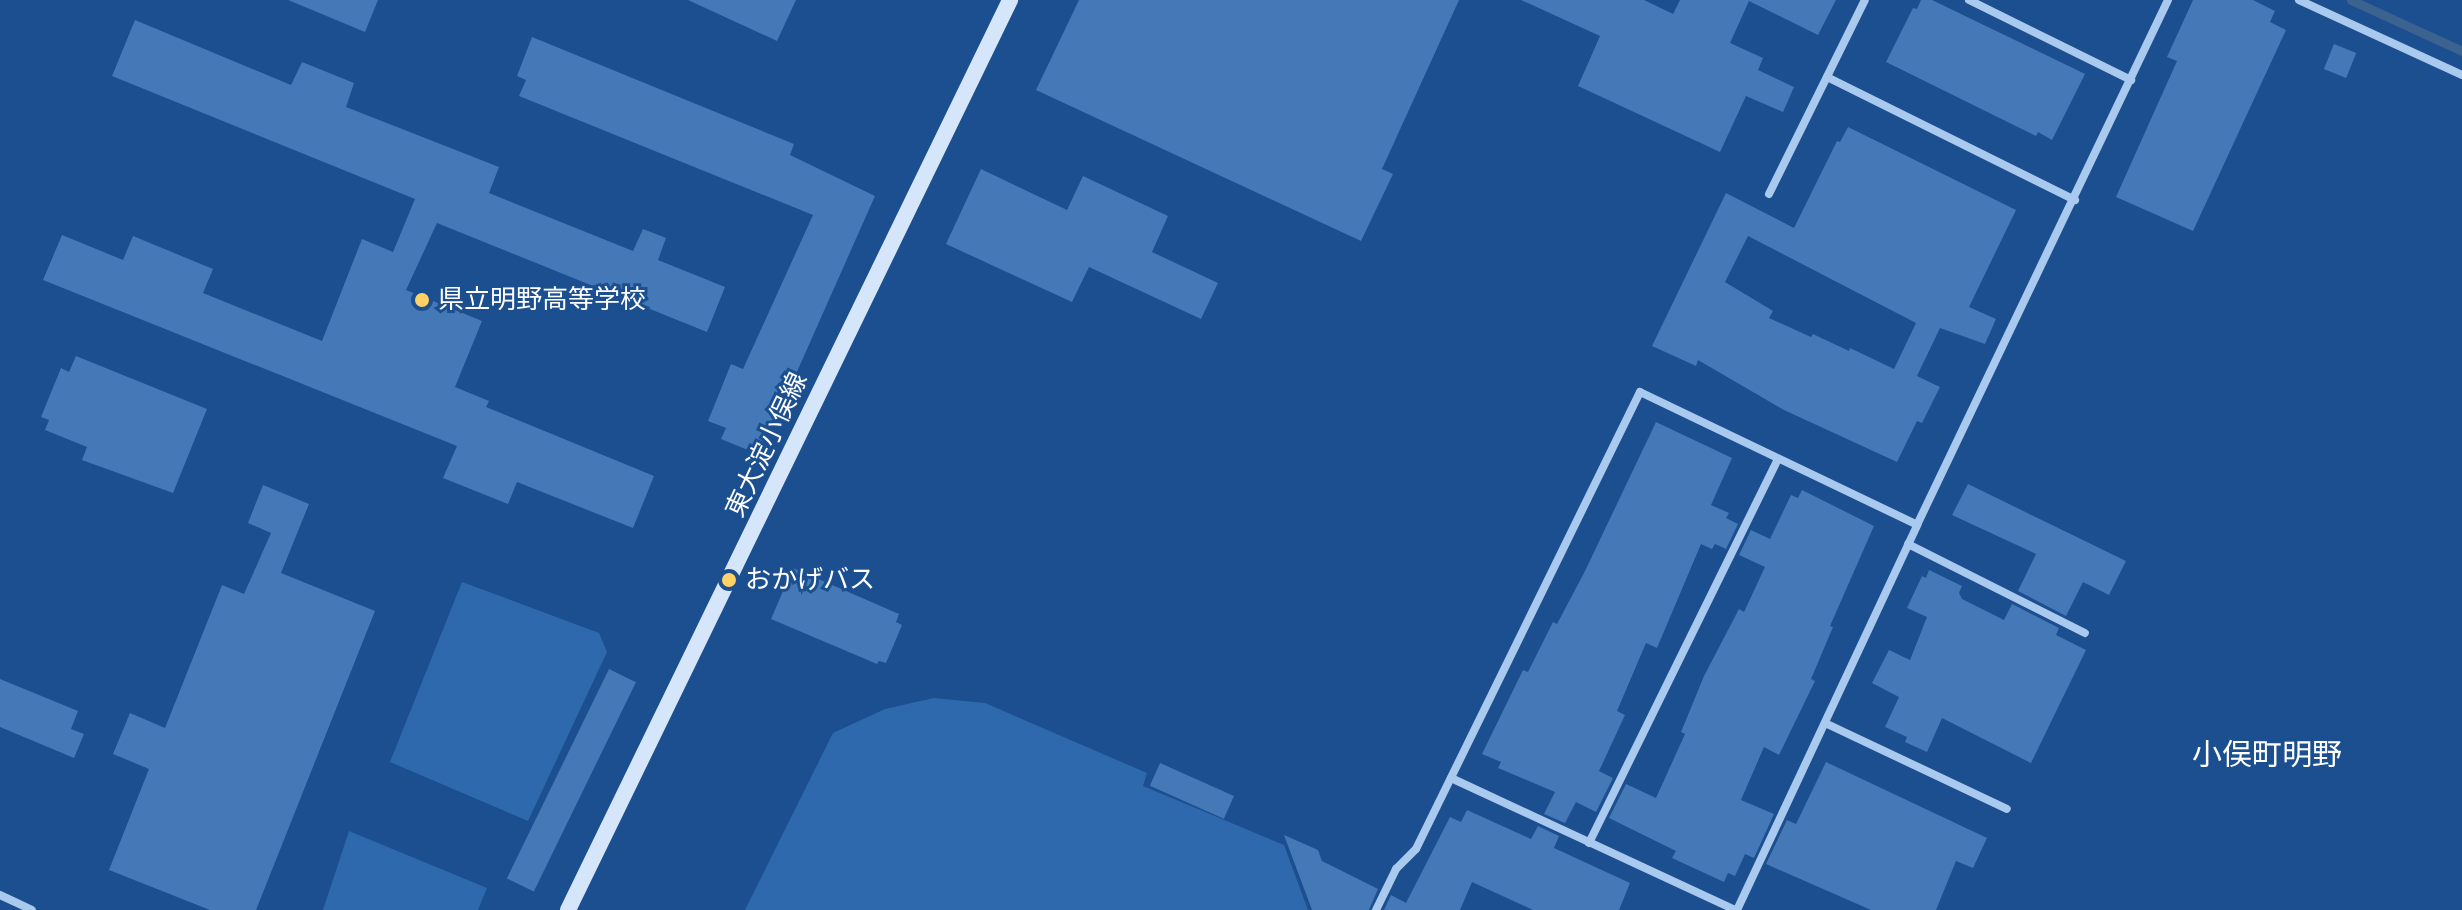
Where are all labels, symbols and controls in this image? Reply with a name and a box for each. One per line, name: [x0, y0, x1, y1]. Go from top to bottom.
place label: 県立明野高等学校: [438, 284, 646, 316]
marker: 県立明野高等学校: [413, 291, 431, 309]
street label: 東大淀小俣線: [720, 368, 814, 522]
place label: おかげバス: [745, 564, 875, 596]
marker: おかげバス: [720, 571, 738, 589]
district label: 小俣町明野: [2192, 737, 2342, 773]

